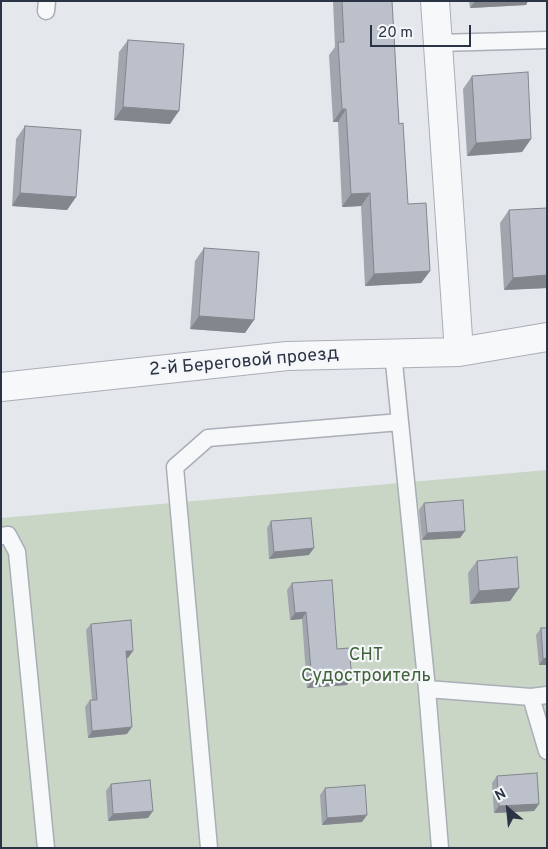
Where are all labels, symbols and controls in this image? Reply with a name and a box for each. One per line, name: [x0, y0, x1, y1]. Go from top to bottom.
scale bar: [373, 15, 474, 47]
text: 20 m: [378, 24, 413, 43]
street label: 2-й Береговой проезд: [148, 344, 340, 382]
park label: СНТ Судостроитель: [301, 645, 431, 688]
north arrow: [483, 784, 533, 834]
text: N: [492, 785, 509, 805]

